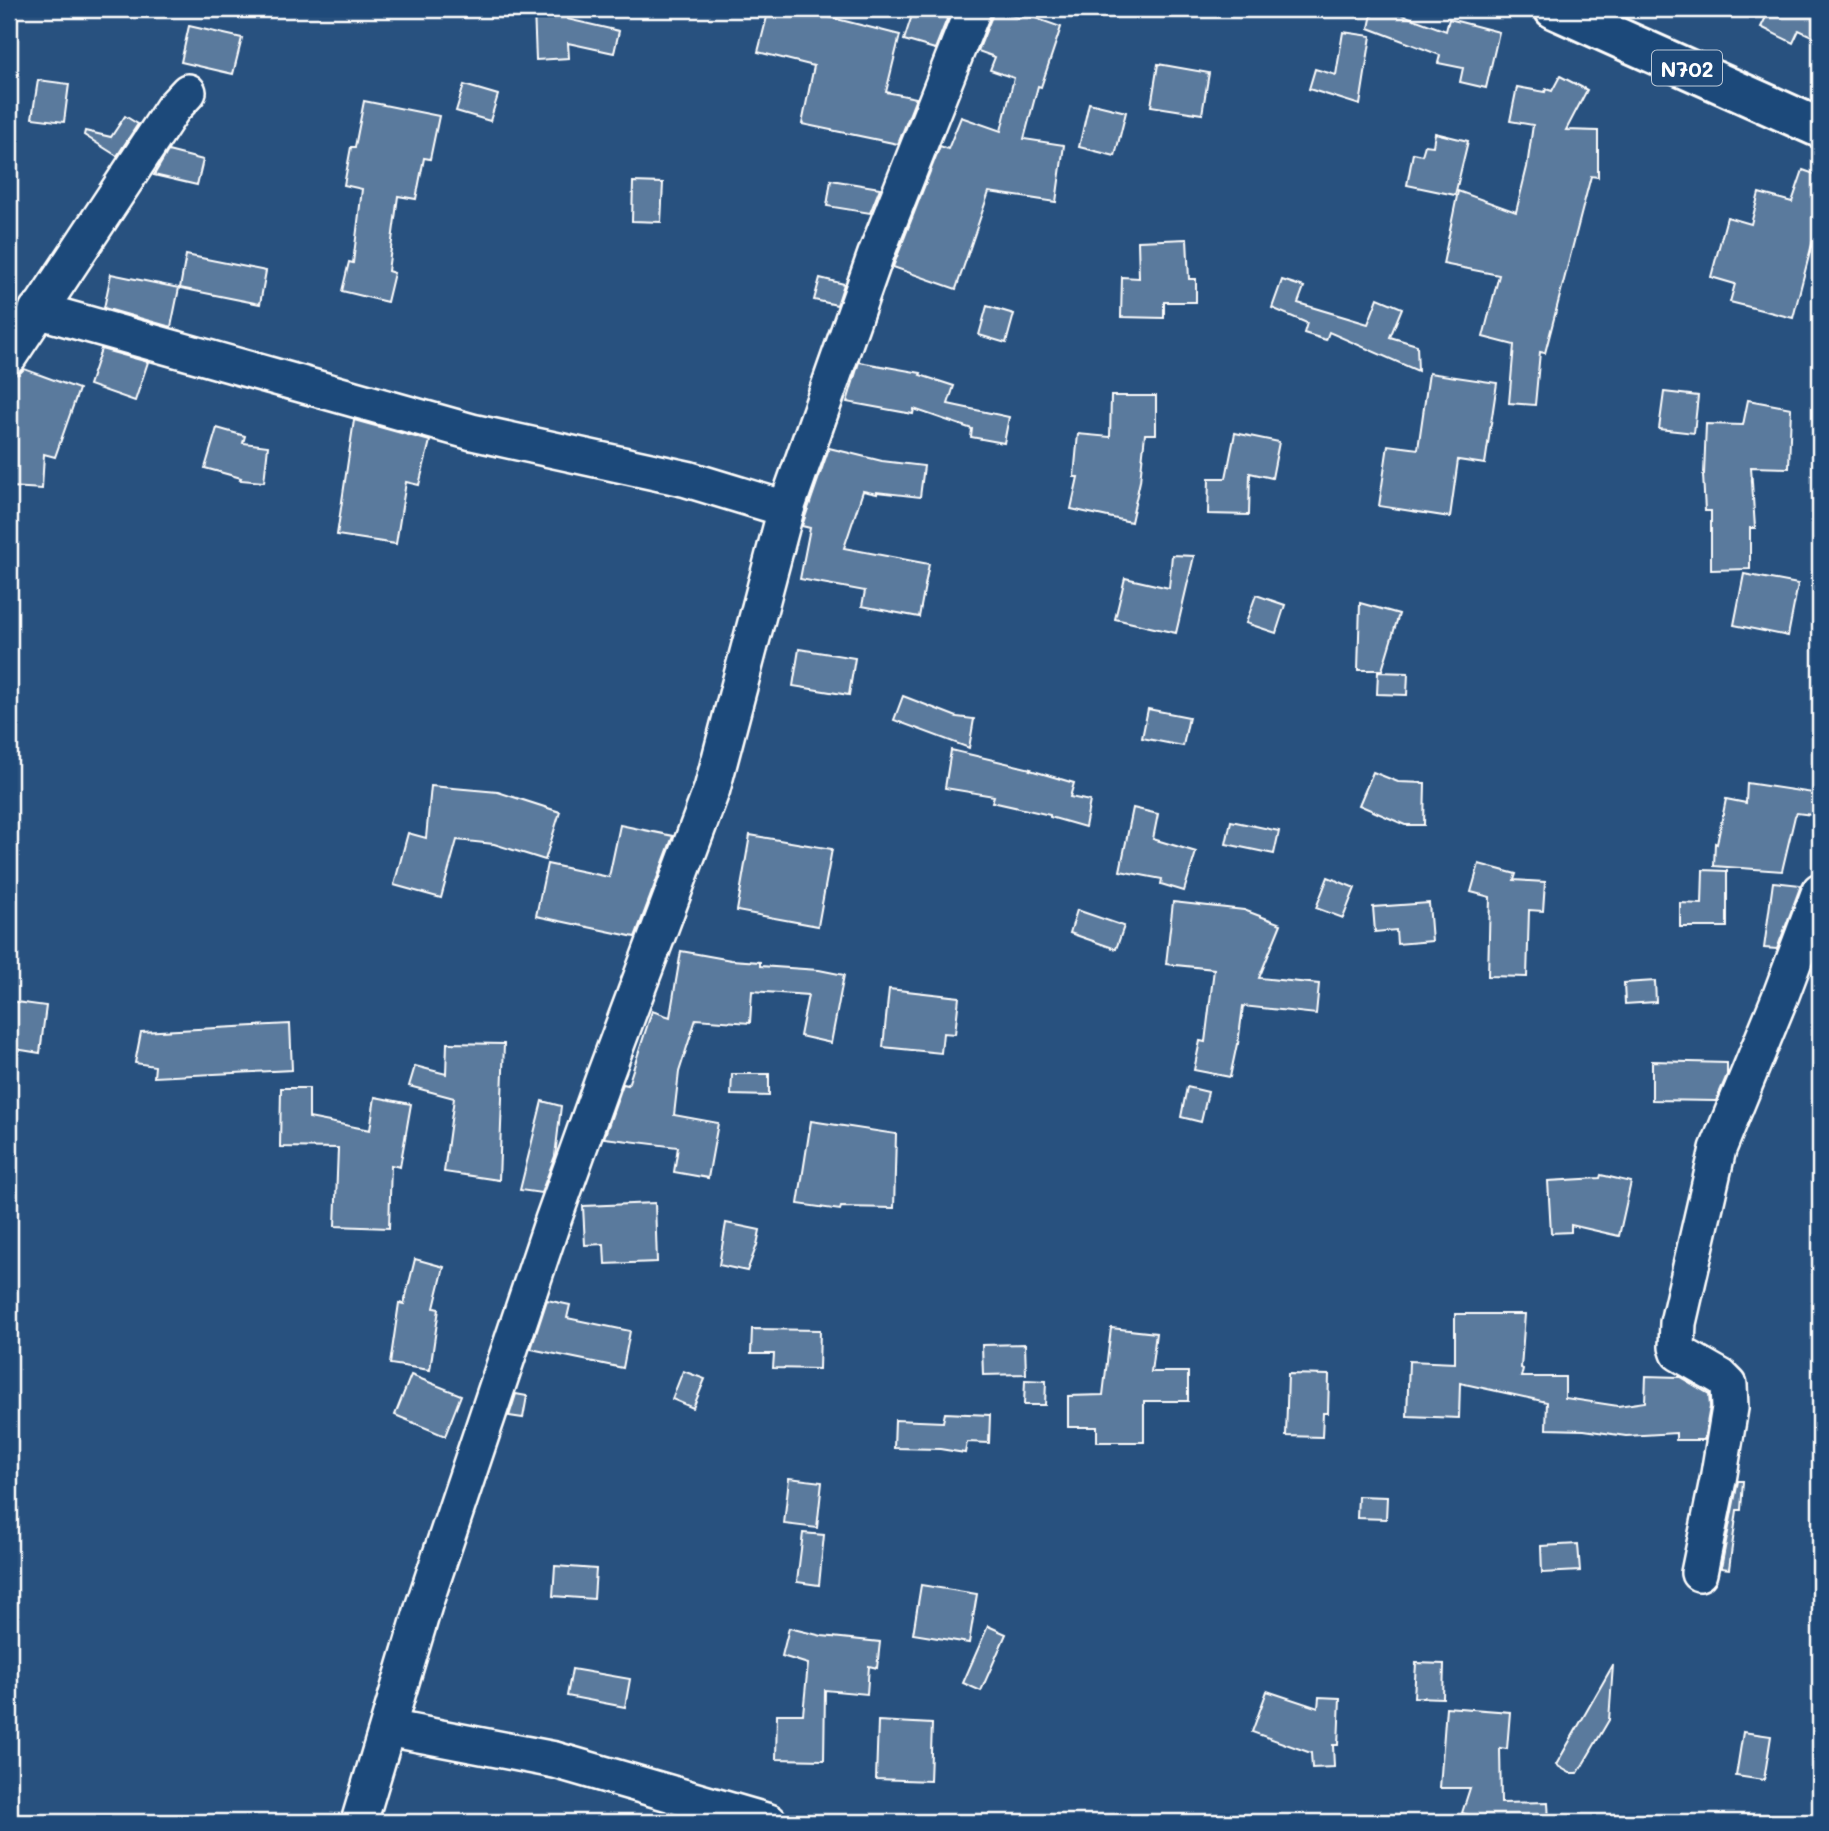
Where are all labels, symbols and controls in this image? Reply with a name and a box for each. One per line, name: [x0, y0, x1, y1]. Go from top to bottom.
road number: N702: [1652, 50, 1722, 86]

